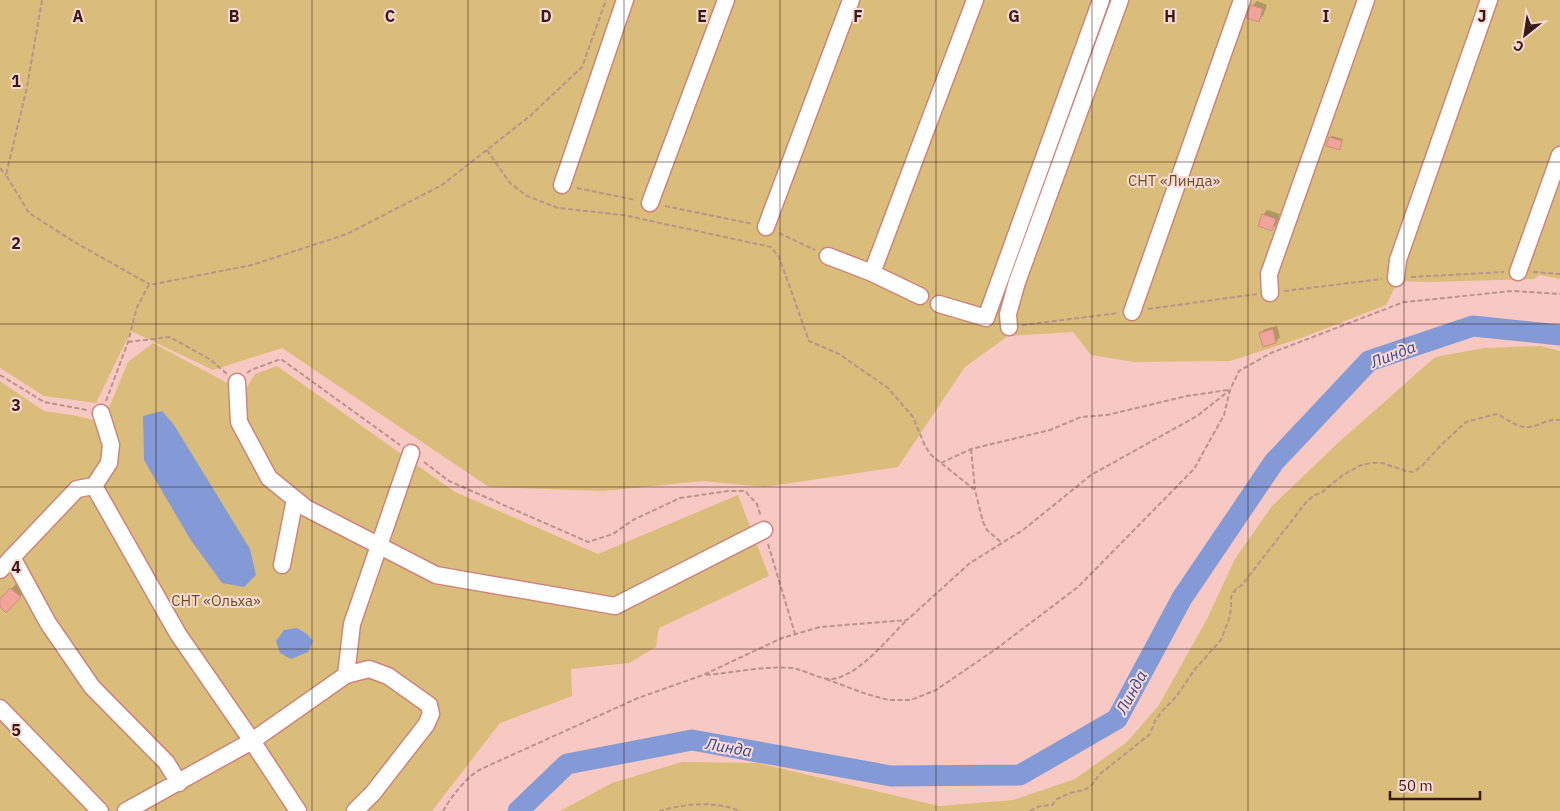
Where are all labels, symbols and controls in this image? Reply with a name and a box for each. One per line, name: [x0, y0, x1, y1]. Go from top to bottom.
text: A: [73, 6, 84, 26]
text: B: [229, 6, 240, 26]
text: C: [385, 6, 395, 26]
text: D: [540, 6, 552, 26]
text: E: [697, 6, 707, 26]
text: F: [853, 6, 863, 26]
text: G: [1008, 6, 1020, 26]
text: H: [1164, 6, 1176, 26]
text: I: [1323, 6, 1330, 26]
text: J: [1478, 6, 1486, 26]
north arrow: [1500, 10, 1550, 60]
text: С: [1510, 36, 1527, 56]
text: 1: [11, 71, 21, 91]
park label: СНТ «Линда»: [1128, 171, 1220, 190]
text: 2: [11, 233, 21, 253]
water label: Линда: [1367, 336, 1418, 372]
text: 3: [11, 395, 21, 415]
text: 4: [11, 557, 21, 577]
park label: СНТ «Ольха»: [171, 591, 261, 610]
water label: Линда: [1110, 667, 1151, 718]
text: 5: [11, 720, 21, 740]
water label: Линда: [703, 733, 754, 761]
scale bar: [1390, 768, 1480, 800]
text: 50 m: [1398, 776, 1433, 795]

